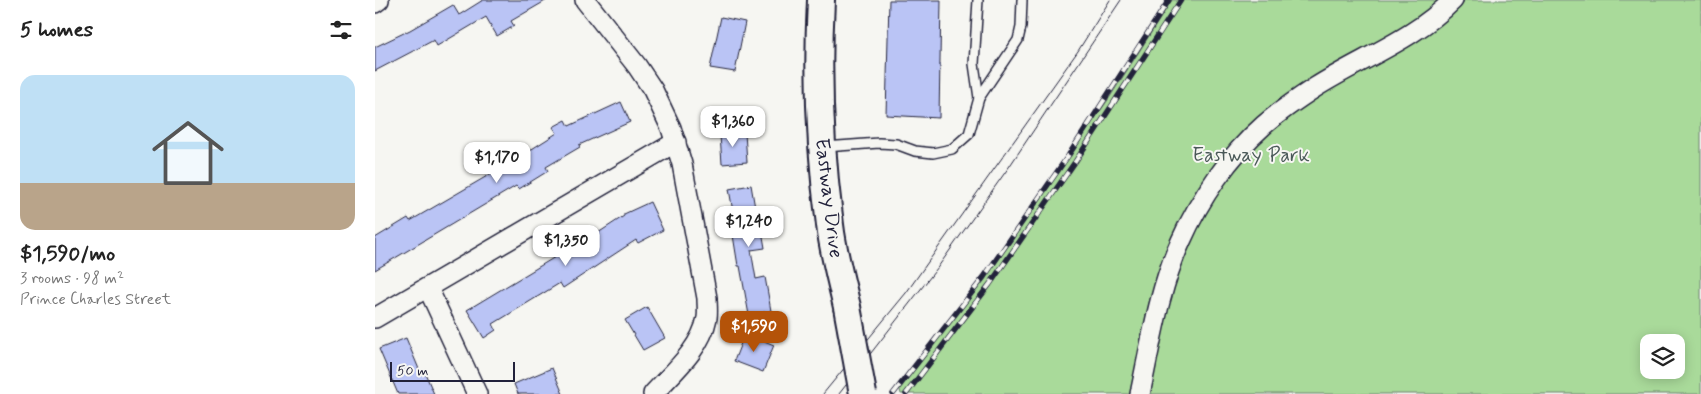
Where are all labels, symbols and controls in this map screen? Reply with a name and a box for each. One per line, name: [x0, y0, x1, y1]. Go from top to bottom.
text: 5 homes: [20, 16, 93, 44]
icon: filters: [327, 16, 355, 44]
pin: $1,360: [692, 106, 774, 148]
icon: home: [143, 108, 233, 198]
text: $1,360: [711, 111, 755, 132]
street label: Eastway Drive: [808, 137, 849, 260]
pin: $1,170: [456, 142, 538, 184]
park label: Eastway Park: [1192, 142, 1310, 169]
text: $1,170: [475, 147, 519, 168]
pin: $1,240: [708, 206, 790, 248]
text: $1,240: [726, 211, 772, 232]
pin: $1,350: [525, 224, 607, 267]
text: $1,350: [544, 230, 588, 251]
text: $1,590/mo: [20, 240, 115, 268]
text: 3 rooms · 98 m²: [20, 268, 124, 289]
text: Prince Charles Street: [20, 289, 171, 310]
pin: $1,590: [713, 310, 795, 353]
text: $1,590: [731, 316, 777, 337]
map controls: [1640, 334, 1685, 379]
button: layers: [1640, 334, 1685, 379]
scale bar: [390, 359, 515, 382]
text: 50 m: [397, 362, 428, 380]

